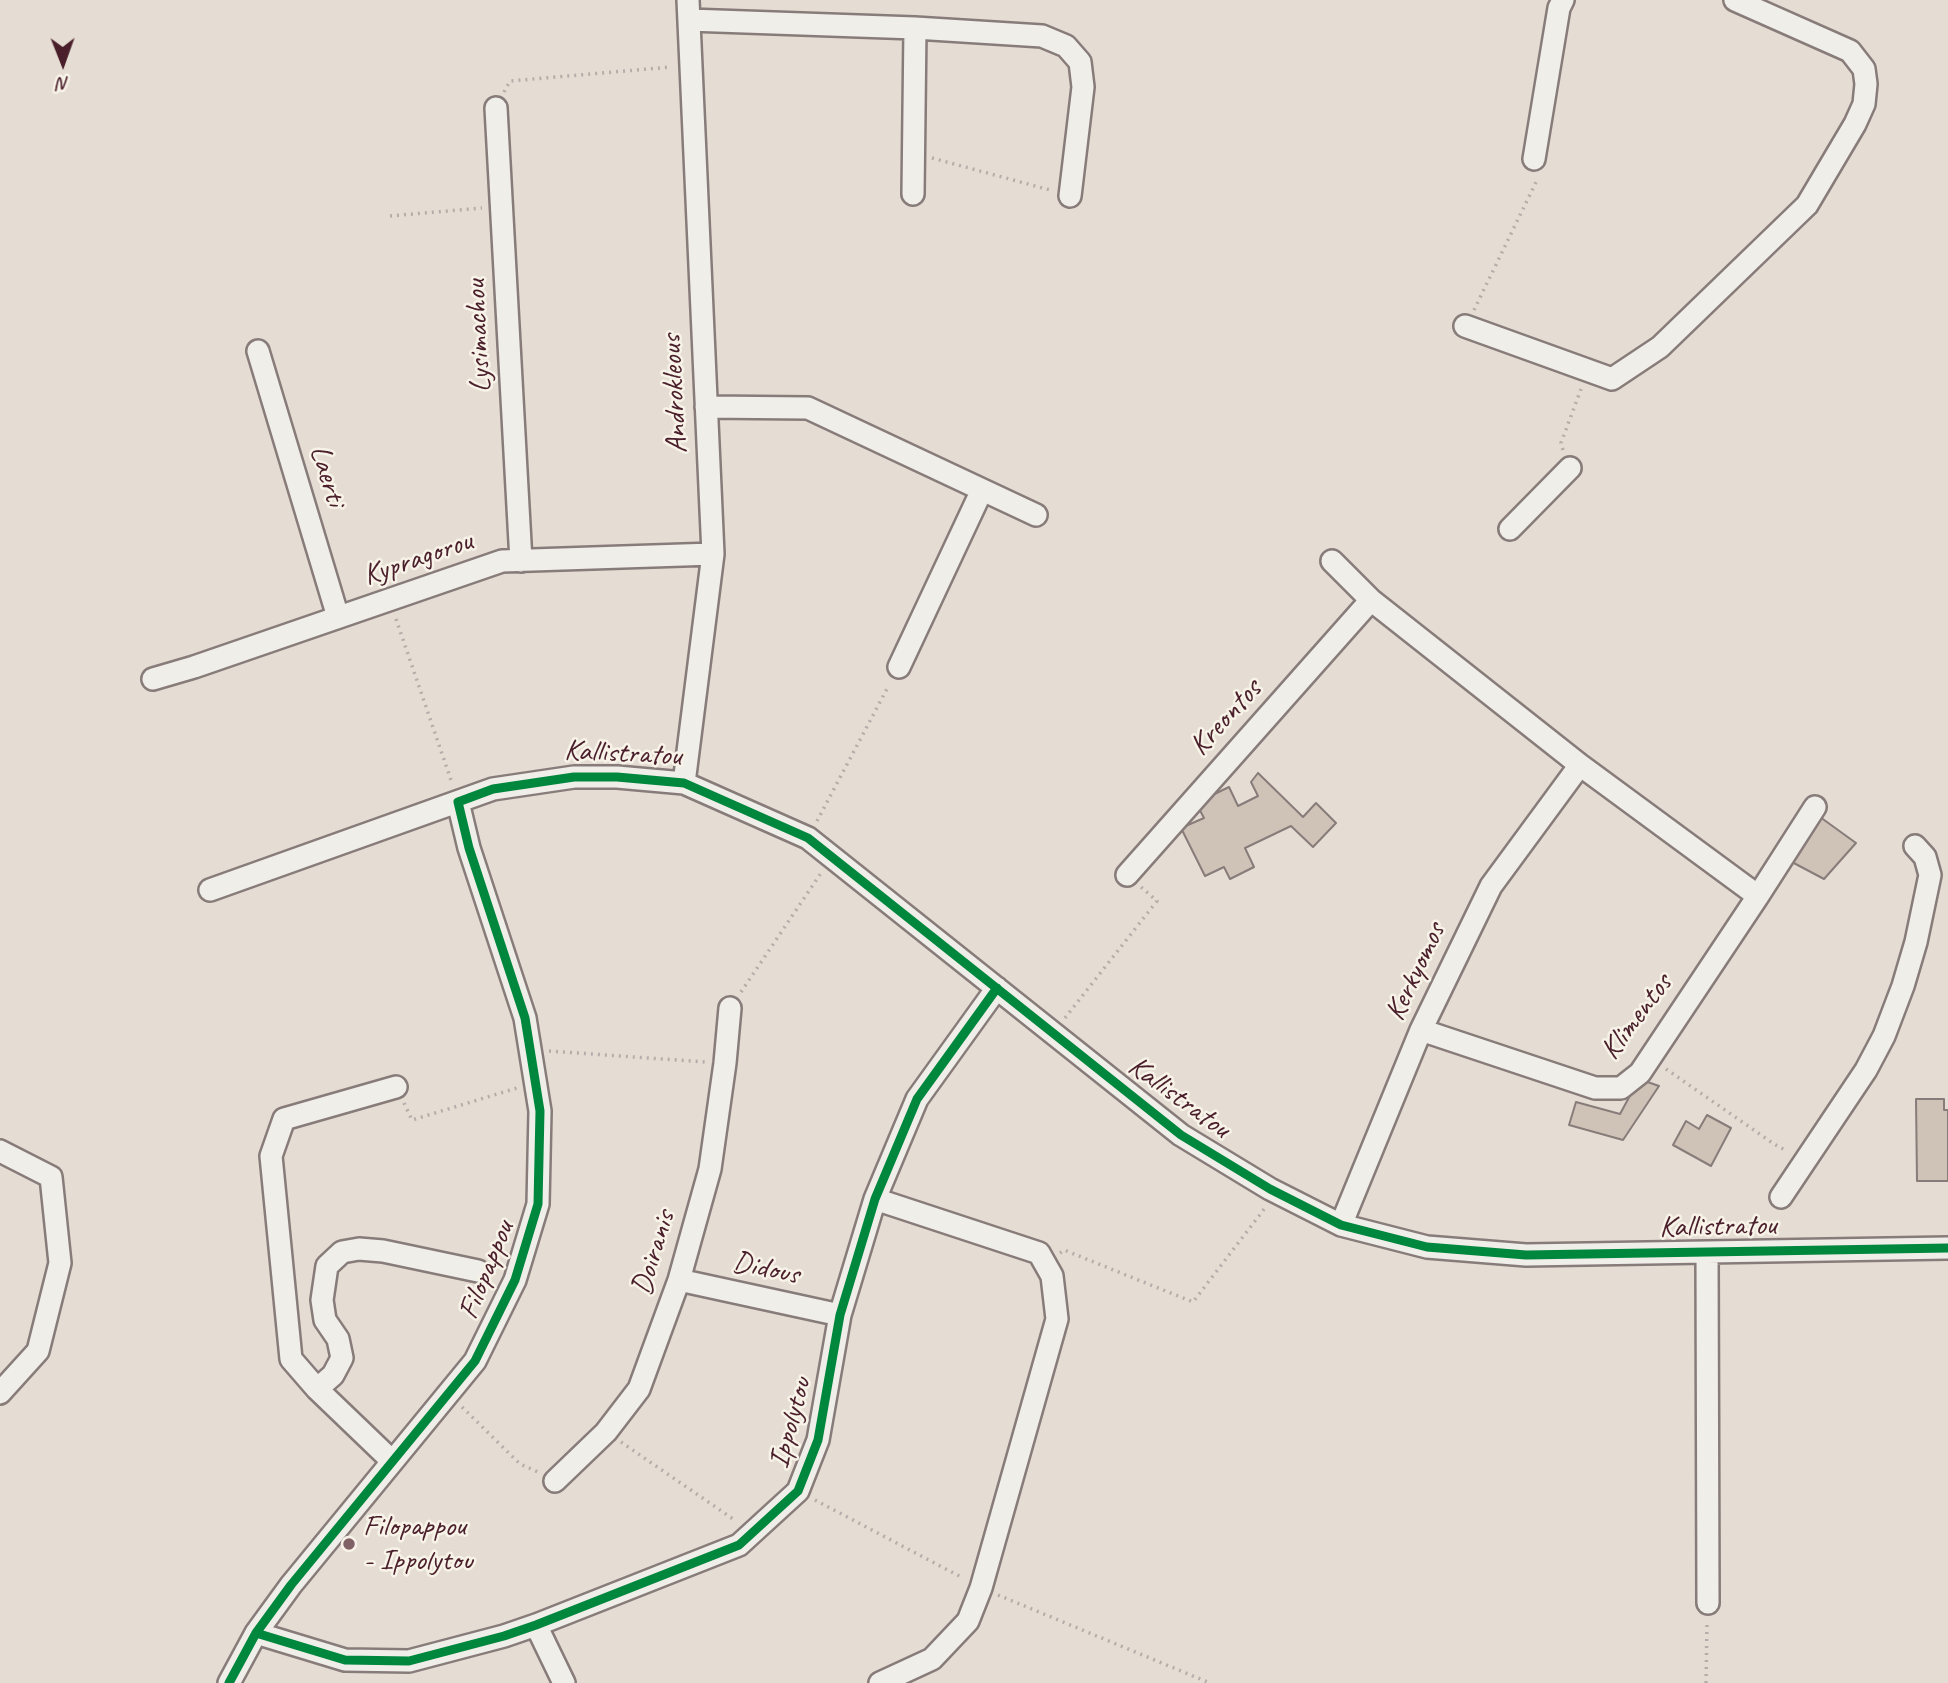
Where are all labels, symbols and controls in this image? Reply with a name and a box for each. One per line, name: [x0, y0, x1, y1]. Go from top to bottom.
north arrow: [28, 28, 98, 98]
text: N: [57, 72, 69, 96]
street label: Lysimachou: [458, 279, 500, 393]
street label: Androkleous: [654, 334, 696, 454]
street label: Laerti: [301, 441, 353, 511]
street label: Kypragorou: [359, 524, 477, 594]
street label: Kreontos: [1182, 672, 1270, 764]
street label: Kallistratou: [563, 733, 683, 775]
street label: Kerkyomos: [1378, 917, 1454, 1027]
street label: Klimentos: [1593, 967, 1681, 1067]
street label: Kallistratou: [1121, 1049, 1237, 1147]
street label: Doiranis: [624, 1206, 684, 1300]
street label: Kallistratou: [1659, 1208, 1777, 1246]
street label: Filopappou: [451, 1215, 523, 1325]
street label: Didous: [729, 1244, 803, 1294]
street label: Ippolytou: [762, 1374, 820, 1472]
place label: Filopappou - Ippolytou: [363, 1509, 473, 1580]
marker: Filopappou - Ippolytou: [341, 1536, 357, 1552]

